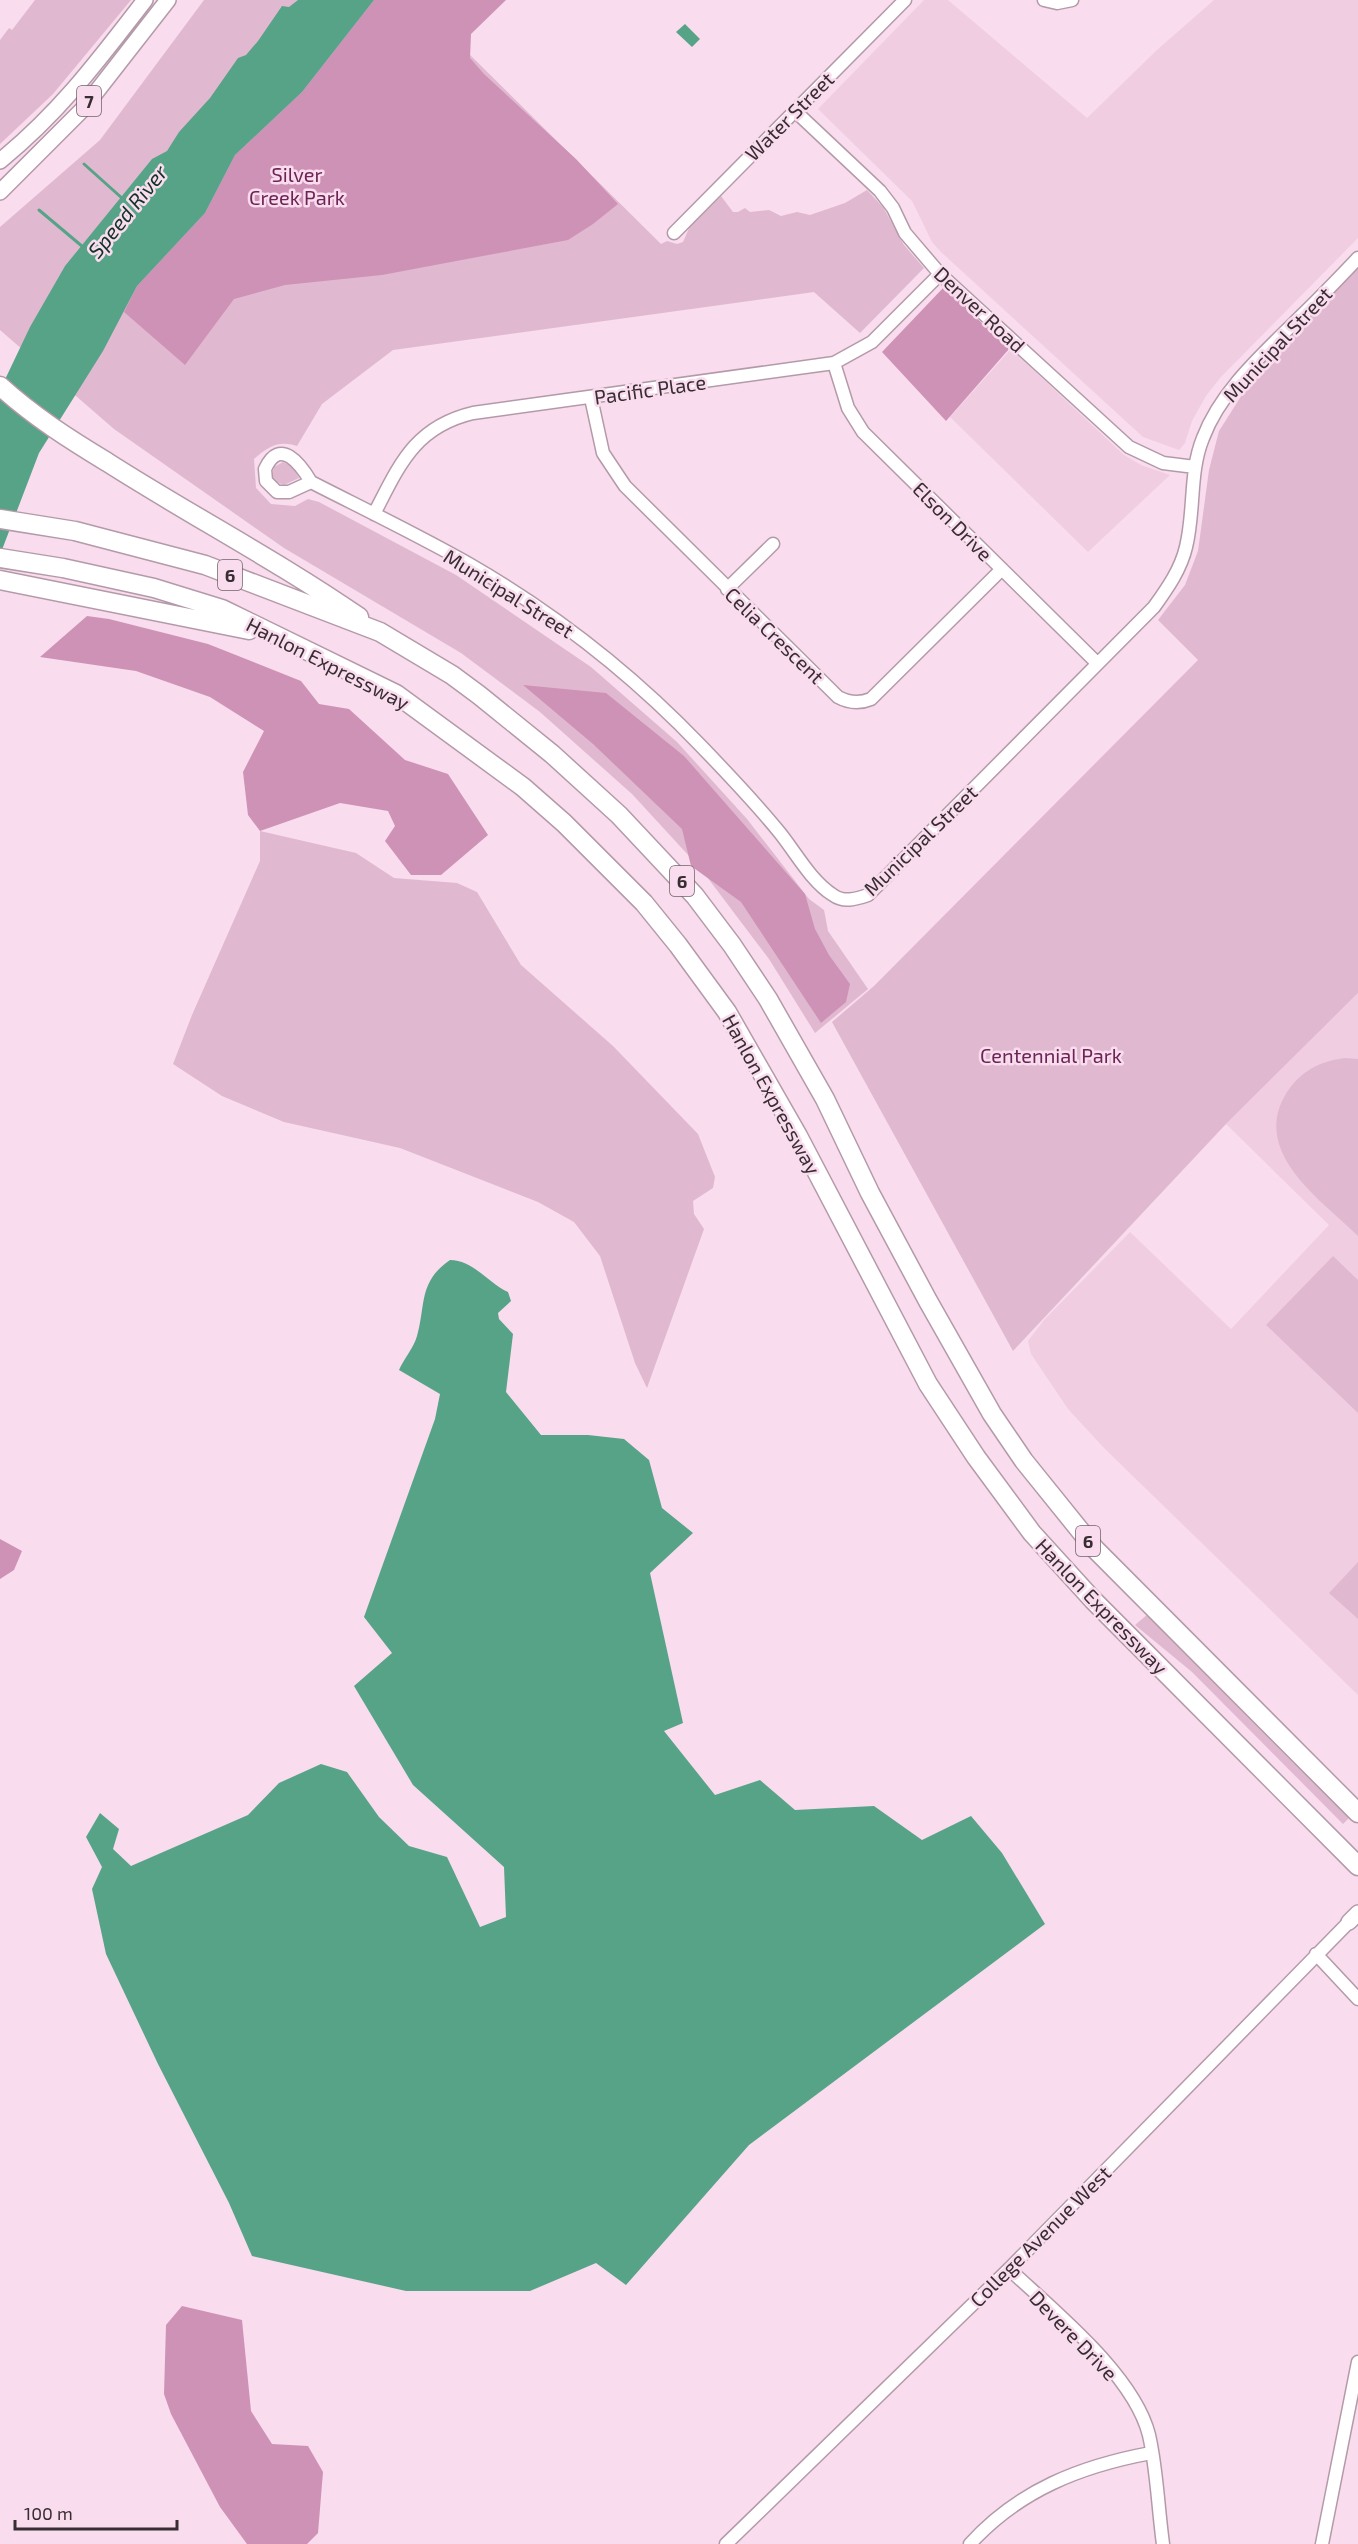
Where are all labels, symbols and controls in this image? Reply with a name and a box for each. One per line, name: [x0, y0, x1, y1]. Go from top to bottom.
street label: Water Street: [740, 66, 839, 165]
road number: 7: [77, 86, 101, 116]
water label: Speed River: [82, 159, 172, 262]
park label: Silver Creek Park: [249, 162, 345, 209]
street label: Denver Road: [930, 261, 1030, 357]
street label: Municipal Street: [1218, 281, 1337, 406]
street label: Pacific Place: [592, 369, 708, 409]
street label: Elson Drive: [908, 476, 998, 566]
street label: Municipal Street: [440, 544, 579, 643]
road number: 6: [218, 560, 242, 590]
street label: Celia Crescent: [721, 582, 830, 688]
street label: Hanlon Expressway: [243, 612, 414, 715]
street label: Municipal Street: [858, 780, 982, 900]
road number: 6: [670, 866, 694, 896]
street label: Hanlon Expressway: [718, 1010, 826, 1179]
park label: Centennial Park: [980, 1043, 1122, 1067]
road number: 6: [1076, 1526, 1100, 1556]
street label: Hanlon Expressway: [1031, 1533, 1173, 1679]
street label: College Avenue West: [965, 2160, 1116, 2311]
street label: Devere Drive: [1025, 2285, 1123, 2385]
scale bar: [15, 2493, 177, 2531]
text: 100 m: [24, 2502, 73, 2524]

